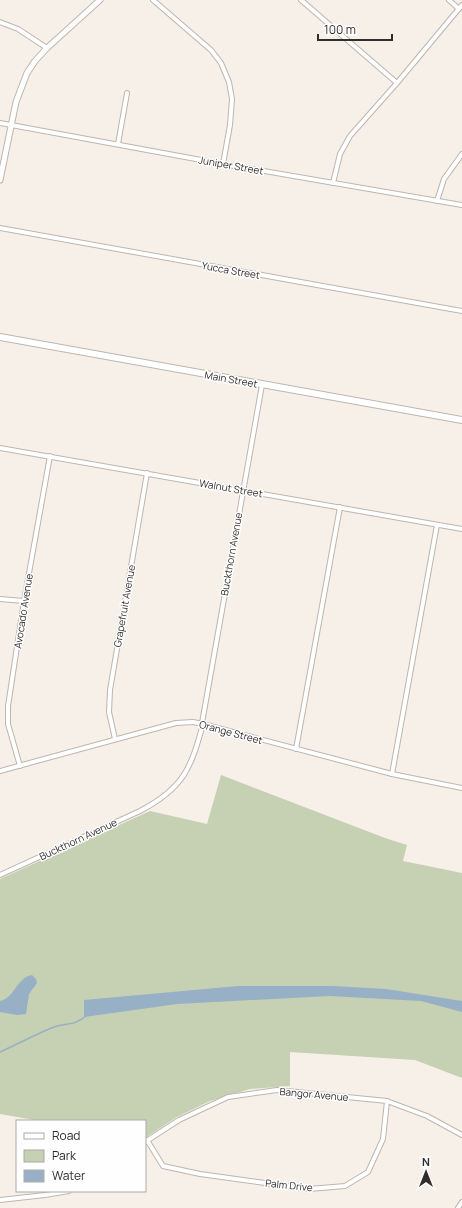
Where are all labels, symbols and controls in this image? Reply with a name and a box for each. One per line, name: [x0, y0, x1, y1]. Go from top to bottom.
scale bar: [318, 16, 392, 42]
text: 100 m: [324, 21, 356, 38]
street label: Juniper Street: [197, 152, 265, 178]
street label: Yucca Street: [201, 258, 261, 282]
street label: Main Street: [203, 367, 259, 391]
street label: Walnut Street: [198, 476, 264, 500]
street label: Buckthorn Avenue: [217, 511, 245, 597]
street label: Grapefruit Avenue: [110, 564, 138, 648]
street label: Avocado Avenue: [10, 572, 36, 650]
street label: Orange Street: [198, 717, 264, 747]
street label: Buckthorn Avenue: [37, 815, 119, 863]
street label: Bangor Avenue: [279, 1084, 349, 1104]
legend: [16, 1120, 146, 1192]
text: Road: [52, 1127, 80, 1144]
text: Park: [52, 1147, 77, 1164]
north arrow: [406, 1152, 446, 1192]
text: N: [422, 1154, 430, 1169]
text: Water: [52, 1167, 86, 1184]
street label: Palm Drive: [265, 1176, 314, 1194]

